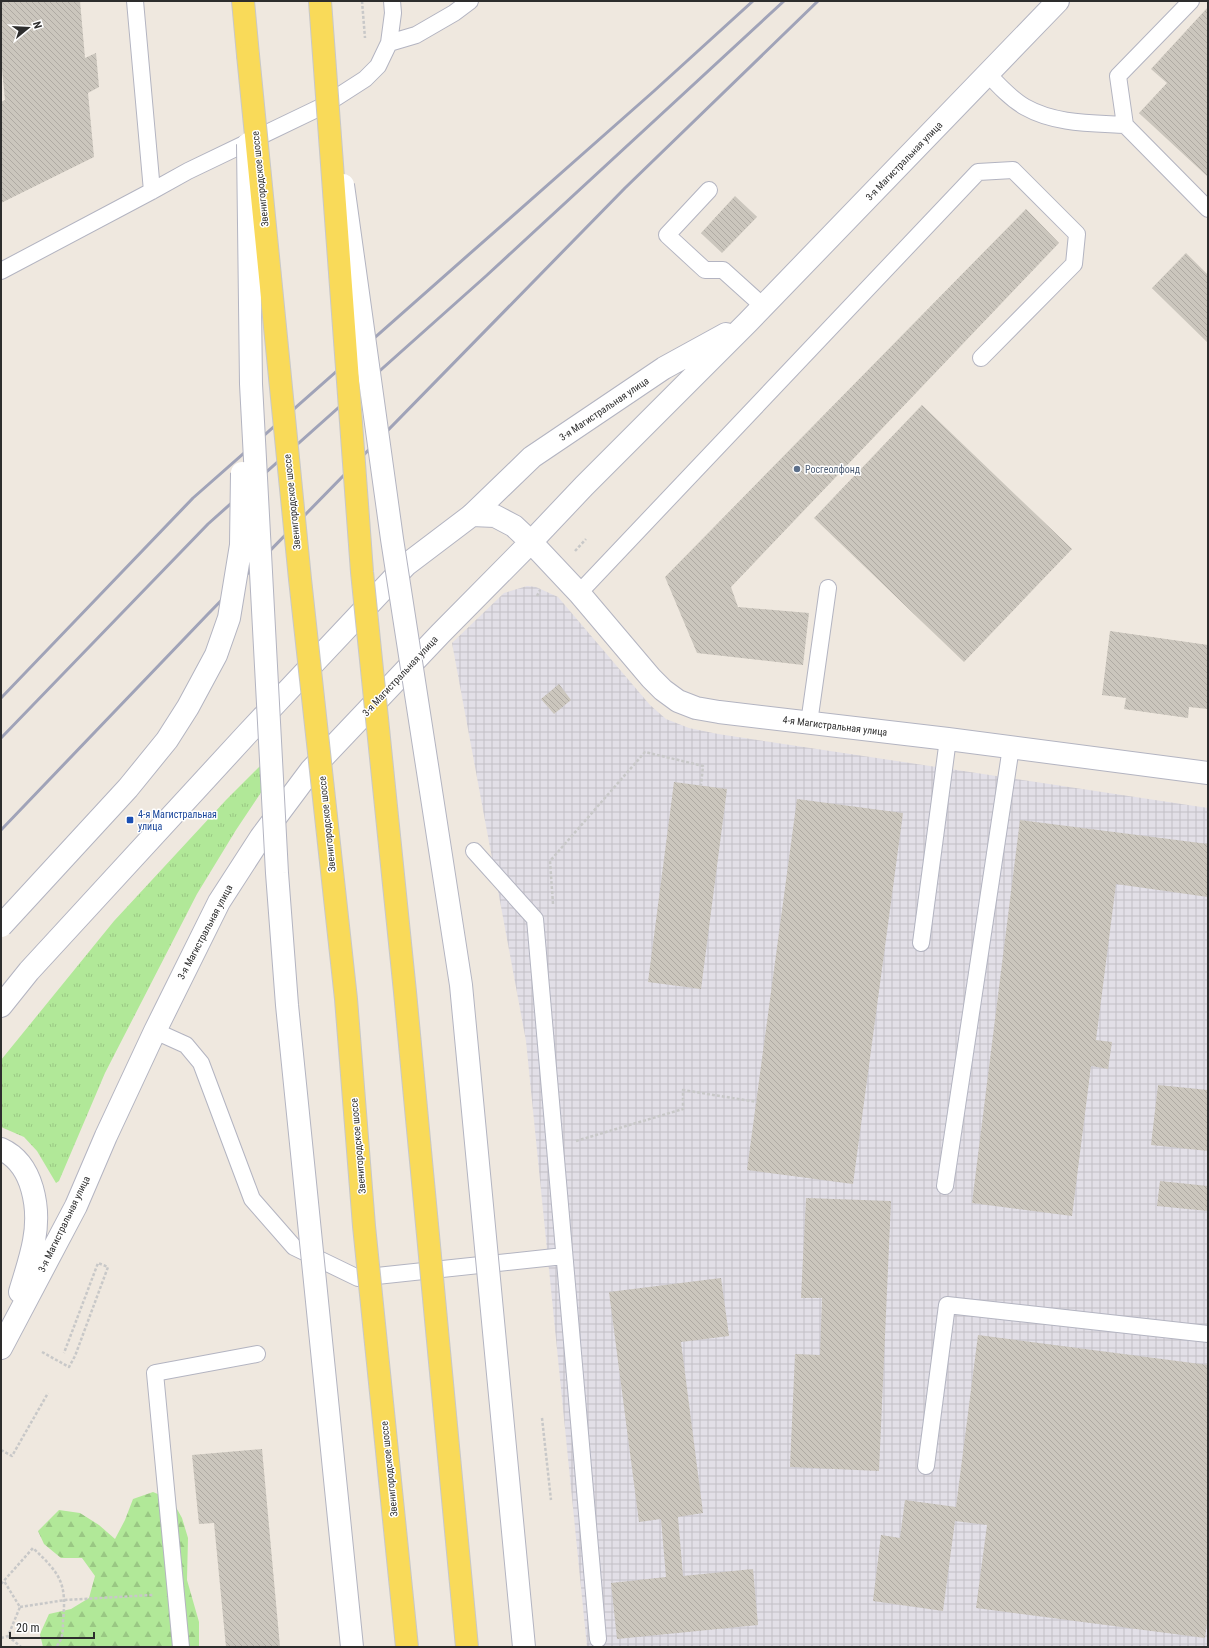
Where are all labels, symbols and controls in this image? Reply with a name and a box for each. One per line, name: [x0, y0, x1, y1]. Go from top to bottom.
north arrow: [8, 8, 48, 48]
text: N: [30, 20, 44, 31]
street label: 3-я Магистральная улица: [863, 119, 945, 203]
street label: Звенигородское шоссе: [249, 130, 270, 227]
street label: 3-я Магистральная улица: [557, 375, 651, 443]
street label: Звенигородское шоссе: [281, 453, 302, 550]
marker: Росгеолфонд: [792, 464, 802, 474]
place label: Росгеолфонд: [805, 464, 861, 475]
street label: 3-я Магистральная улица: [360, 634, 440, 718]
street label: 4-я Магистральная улица: [782, 714, 888, 738]
street label: Звенигородское шоссе: [316, 775, 337, 872]
place label: 4-я Магистральная улица: [138, 809, 217, 832]
marker: 4-я Магистральная улица: [125, 815, 135, 825]
street label: 3-я Магистральная улица: [175, 883, 235, 981]
street label: Звенигородское шоссе: [348, 1097, 368, 1194]
street label: 3-я Магистральная улица: [36, 1174, 92, 1274]
street label: Звенигородское шоссе: [378, 1420, 399, 1517]
scale bar: [10, 1614, 94, 1640]
text: 20 m: [16, 1621, 40, 1635]

